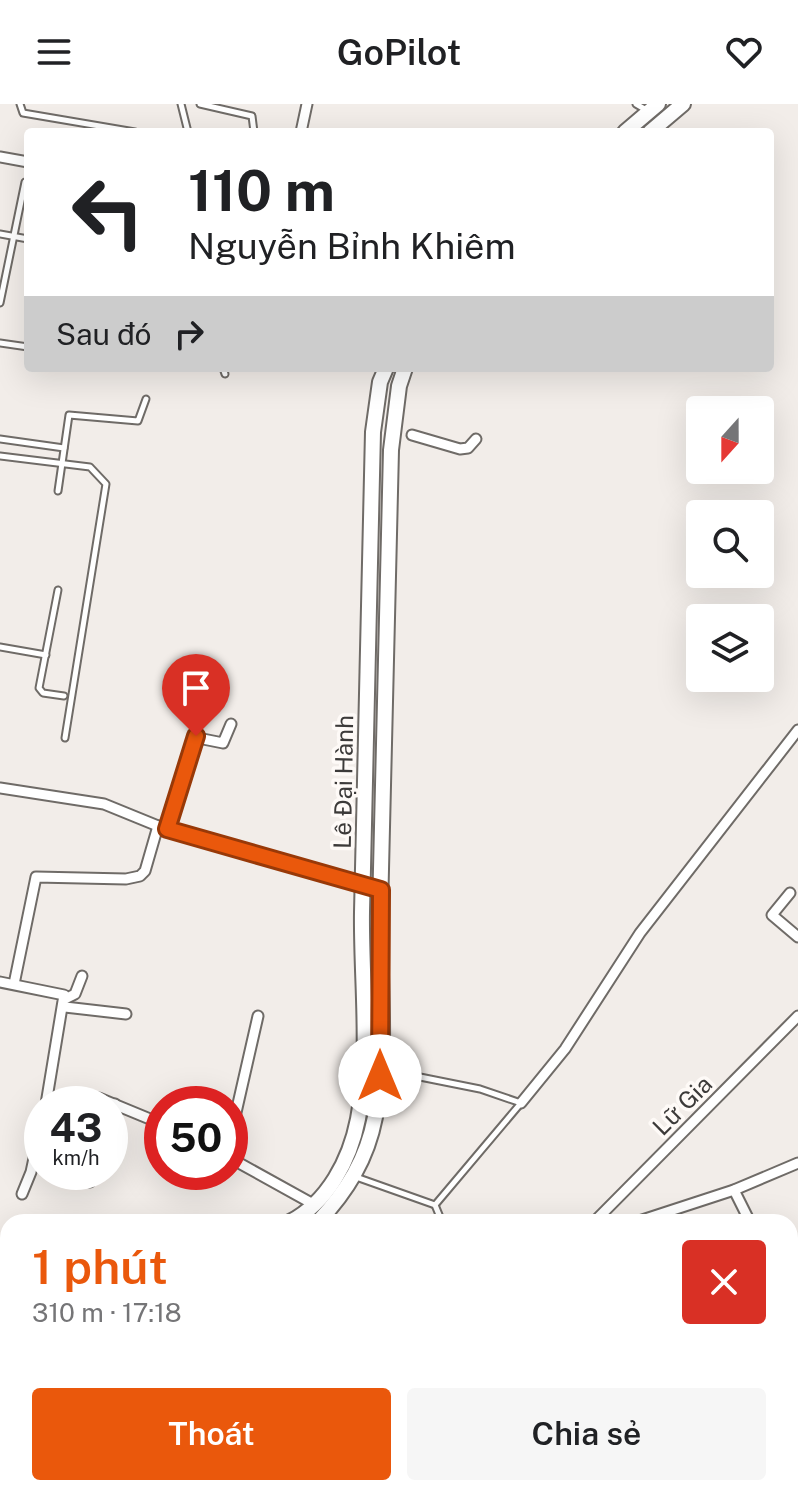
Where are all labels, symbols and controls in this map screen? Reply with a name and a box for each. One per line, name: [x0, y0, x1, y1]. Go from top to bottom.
icon: menu: [32, 30, 76, 74]
icon: heart: [722, 30, 766, 74]
text: GoPilot: [337, 31, 461, 73]
text: 110 m: [188, 158, 335, 224]
icon: left: [56, 160, 160, 264]
text: Nguyễn Bỉnh Khiêm: [188, 225, 516, 267]
icon: right: [167, 312, 211, 356]
text: Sau đó: [56, 316, 151, 352]
north arrow: [686, 396, 774, 484]
map controls: [686, 396, 774, 692]
button: search: [686, 500, 774, 588]
button: layers: [686, 604, 774, 692]
pin: [162, 654, 230, 736]
icon: arrive: [174, 666, 218, 710]
street label: Lê Đại Hành: [328, 715, 358, 849]
position arrow: [338, 1034, 422, 1118]
street label: Lữ Gia: [647, 1070, 717, 1140]
speed limit sign: 50: [144, 1086, 248, 1190]
text: 43: [50, 1104, 102, 1151]
text: km/h: [52, 1146, 100, 1170]
text: 1 phút: [32, 1238, 168, 1295]
button: close: [682, 1240, 766, 1324]
text: 310 m · 17:18: [32, 1297, 182, 1328]
button: Thoát: [32, 1388, 391, 1480]
button: Chia sẻ: [407, 1388, 766, 1480]

